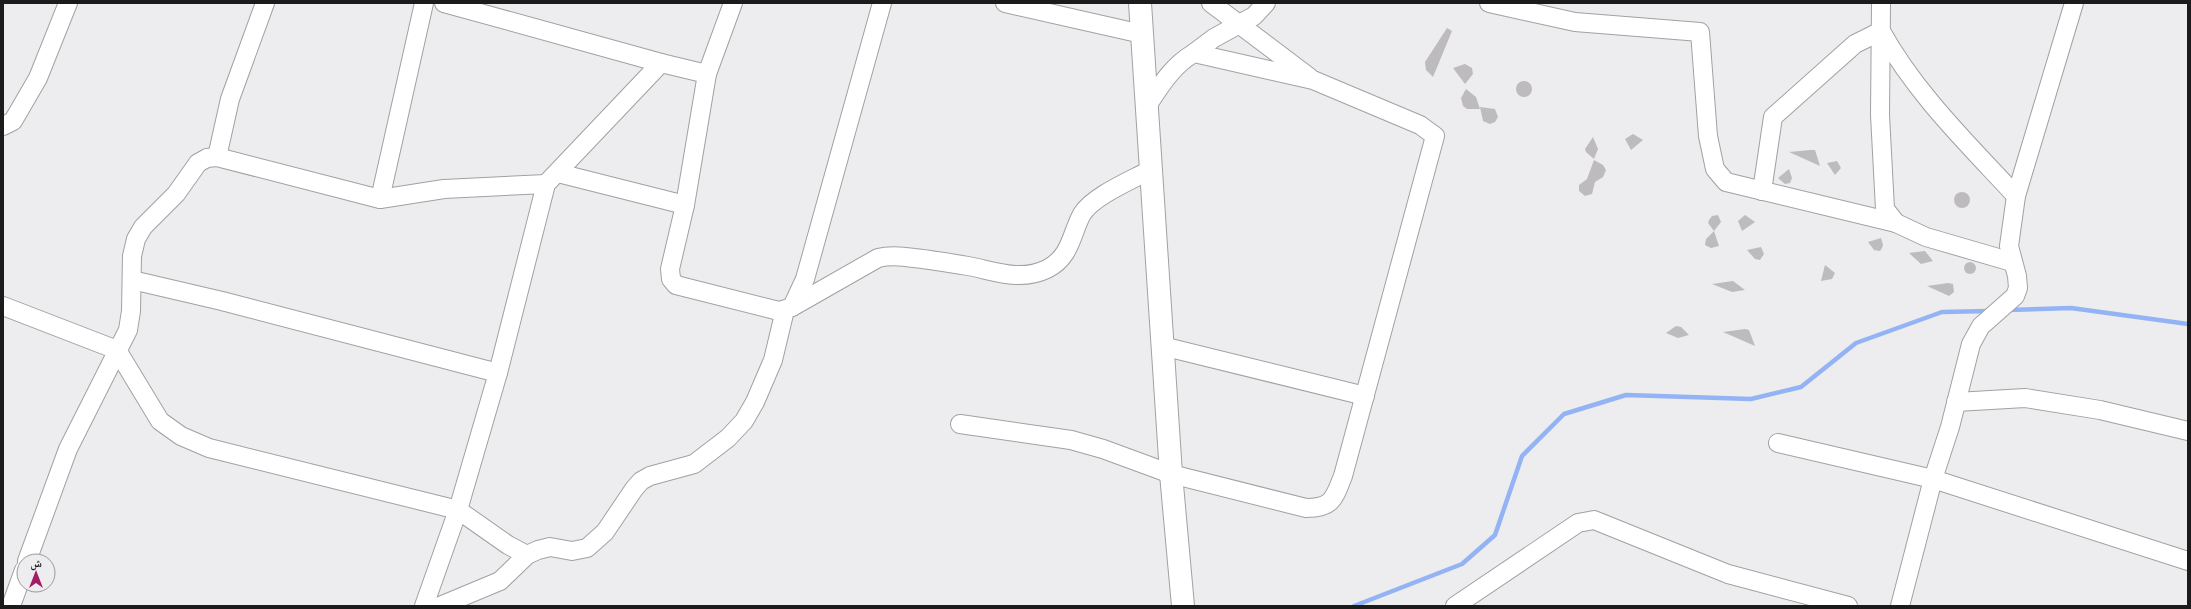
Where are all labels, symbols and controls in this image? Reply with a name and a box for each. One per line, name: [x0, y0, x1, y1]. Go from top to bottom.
north arrow: [16, 553, 56, 593]
text: ش: [30, 556, 42, 571]

